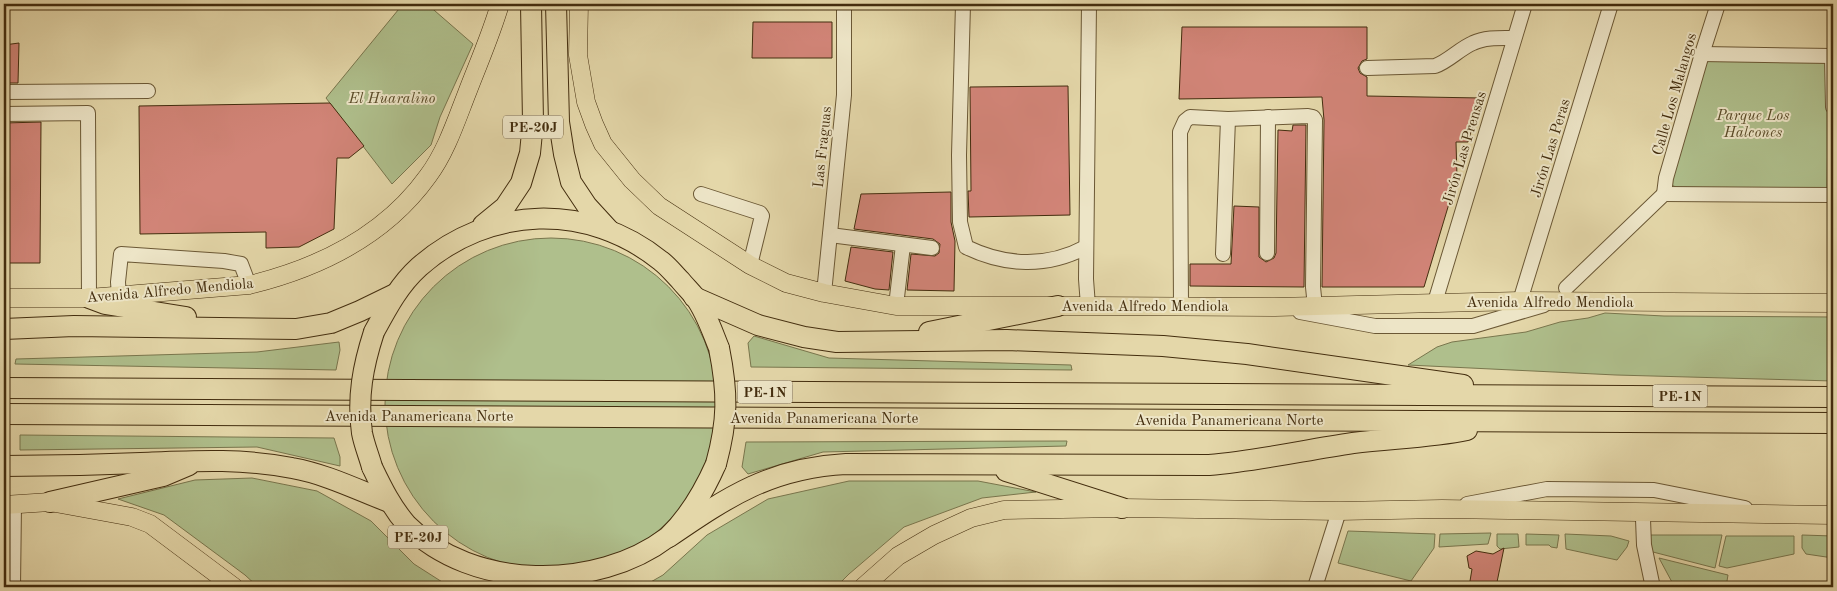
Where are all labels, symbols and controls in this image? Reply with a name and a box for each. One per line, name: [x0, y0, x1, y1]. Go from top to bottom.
street label: Calle Los Malangos: [1651, 32, 1700, 157]
street label: Jirón Las Prensas: [1441, 90, 1490, 207]
park label: El Huaralino: [347, 92, 436, 107]
street label: Jirón Las Peras: [1529, 97, 1574, 200]
street label: Las Fraguas: [812, 106, 835, 189]
park label: Parque Los Halcones: [1715, 109, 1790, 141]
road number: PE-20J: [503, 115, 563, 138]
street label: Avenida Alfredo Mendiola: [86, 277, 255, 306]
street label: Avenida Alfredo Mendiola: [1466, 296, 1634, 311]
street label: Avenida Alfredo Mendiola: [1061, 300, 1229, 315]
road number: PE-1N: [738, 381, 792, 404]
road number: PE-1N: [1652, 384, 1708, 408]
street label: Avenida Panamericana Norte: [325, 410, 513, 425]
street label: Avenida Panamericana Norte: [730, 412, 918, 427]
street label: Avenida Panamericana Norte: [1135, 414, 1323, 429]
road number: PE-20J: [388, 526, 448, 548]

